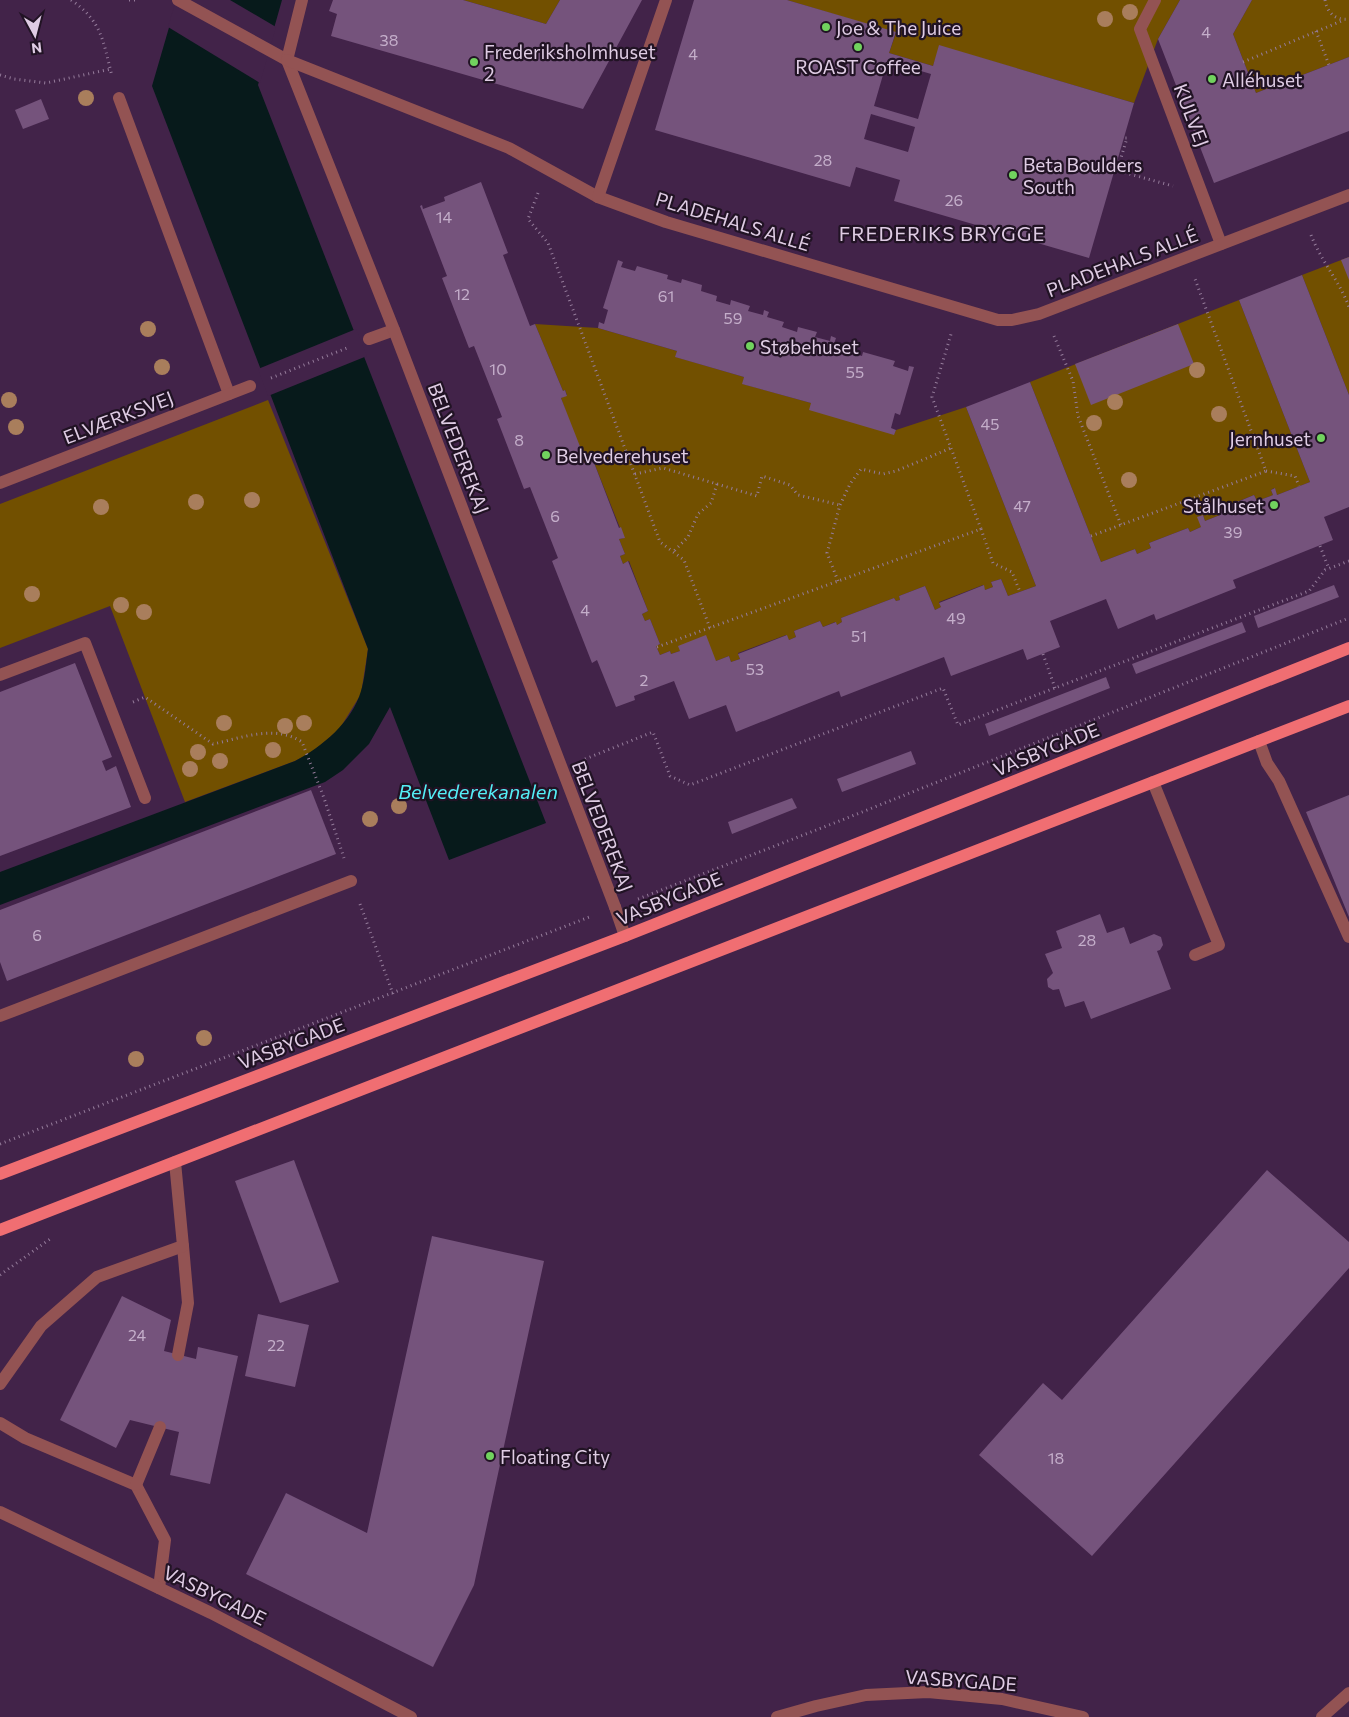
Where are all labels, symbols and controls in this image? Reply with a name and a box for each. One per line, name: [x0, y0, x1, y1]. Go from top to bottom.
north arrow: [10, 10, 60, 60]
place label: Joe & The Juice: [836, 16, 961, 39]
marker: Joe & The Juice: [820, 21, 832, 33]
house number: 4: [1201, 22, 1211, 41]
house number: 38: [380, 30, 398, 49]
text: N: [30, 39, 43, 57]
place label: Frederiksholmhuset 2: [484, 40, 656, 85]
marker: ROAST Coffee: [852, 41, 864, 53]
house number: 4: [688, 44, 698, 63]
place label: ROAST Coffee: [795, 55, 921, 78]
marker: Frederiksholmhuset 2: [468, 56, 480, 68]
place label: Alléhuset: [1222, 68, 1303, 91]
marker: Alléhuset: [1206, 73, 1218, 85]
street label: KULVEJ: [1169, 80, 1215, 150]
house number: 28: [814, 150, 832, 169]
place label: Beta Boulders South: [1023, 153, 1142, 198]
marker: Beta Boulders South: [1007, 169, 1019, 181]
street label: PLADEHALS ALLÉ: [653, 187, 813, 255]
house number: 26: [945, 190, 963, 209]
house number: 14: [436, 207, 453, 226]
district label: FREDERIKS BRYGGE: [839, 221, 1045, 245]
street label: PLADEHALS ALLÉ: [1043, 223, 1201, 301]
house number: 12: [454, 284, 470, 303]
house number: 61: [658, 286, 674, 305]
house number: 59: [724, 308, 742, 327]
place label: Støbehuset: [760, 335, 859, 358]
marker: Støbehuset: [744, 340, 756, 352]
house number: 10: [489, 359, 507, 378]
house number: 55: [846, 362, 864, 381]
street label: BELVEDEREKAJ: [424, 380, 494, 516]
street label: ELVÆRKSVEJ: [60, 385, 176, 449]
house number: 45: [981, 414, 999, 433]
place label: Jernhuset: [1229, 427, 1311, 450]
house number: 8: [514, 430, 524, 449]
marker: Jernhuset: [1315, 432, 1327, 444]
place label: Belvederehuset: [556, 444, 689, 467]
marker: Belvederehuset: [540, 449, 552, 461]
place label: Stålhuset: [1183, 494, 1264, 517]
house number: 47: [1013, 496, 1031, 515]
marker: Stålhuset: [1268, 499, 1280, 511]
house number: 6: [550, 506, 560, 525]
house number: 39: [1224, 522, 1242, 541]
house number: 4: [580, 600, 590, 619]
house number: 49: [946, 608, 966, 627]
house number: 51: [851, 626, 867, 645]
house number: 53: [746, 659, 764, 678]
house number: 2: [640, 670, 649, 689]
street label: VASBYGADE: [990, 717, 1102, 781]
street label: BELVEDEREKAJ: [568, 758, 638, 894]
water label: Belvederekanalen: [398, 779, 558, 803]
street label: VASBYGADE: [613, 866, 725, 930]
house number: 6: [32, 925, 42, 944]
house number: 28: [1078, 930, 1096, 949]
street label: VASBYGADE: [235, 1012, 347, 1074]
house number: 24: [128, 1325, 146, 1344]
house number: 22: [267, 1335, 285, 1354]
place label: Floating City: [500, 1445, 610, 1468]
house number: 18: [1048, 1448, 1064, 1467]
marker: Floating City: [484, 1450, 496, 1462]
street label: VASBYGADE: [160, 1560, 270, 1630]
street label: VASBYGADE: [904, 1665, 1018, 1695]

